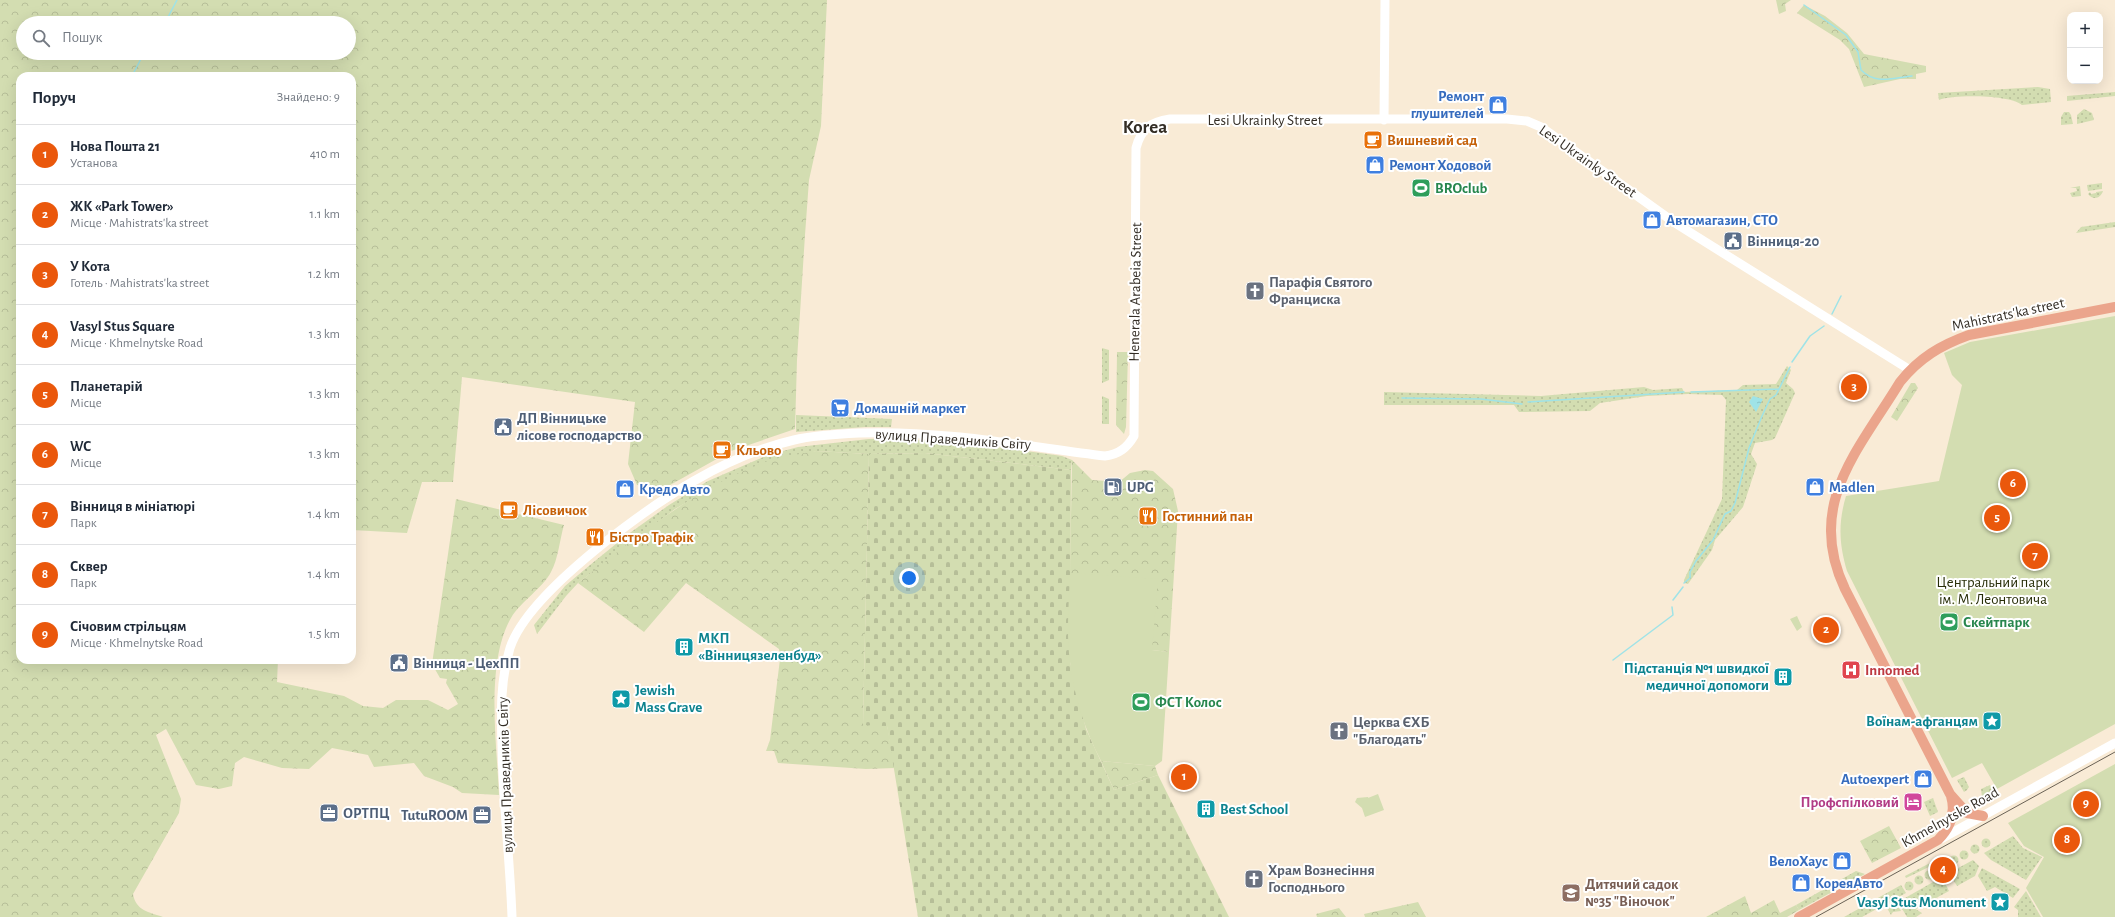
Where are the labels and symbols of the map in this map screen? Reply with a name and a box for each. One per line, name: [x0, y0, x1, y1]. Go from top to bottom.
place label: Ремонт глушителей: [1411, 89, 1484, 121]
shop icon: Ремонт глушителей: [1487, 94, 1509, 116]
street label: Lesi Ukrainky Street: [1208, 113, 1323, 128]
district label: Korea: [1123, 118, 1167, 137]
street label: Lesi Ukrainky Street: [1536, 122, 1639, 201]
cafe icon: Вишневий сад: [1362, 129, 1384, 151]
place label: Вишневий сад: [1387, 133, 1477, 148]
shop icon: Ремонт Ходовой: [1364, 154, 1386, 176]
place label: Ремонт Ходовой: [1389, 158, 1492, 173]
sports icon: BROclub: [1410, 177, 1432, 199]
place label: BROclub: [1435, 181, 1487, 196]
shop icon: Автомагазин, СТО: [1641, 209, 1663, 231]
place label: Автомагазин, СТО: [1666, 213, 1778, 228]
street label: Henerala Arabeia Street: [1127, 222, 1144, 362]
public building icon: Вінниця-20: [1722, 230, 1744, 252]
place label: Вінниця-20: [1747, 234, 1819, 249]
place label: Парафія Святого Франциска: [1269, 275, 1372, 307]
church icon: Парафія Святого Франциска: [1244, 280, 1266, 302]
street label: Mahistrats'ka street: [1951, 295, 2066, 334]
pin: 3: [1841, 372, 1867, 402]
supermarket icon: Домашній маркет: [829, 397, 851, 419]
place label: Домашній маркет: [854, 401, 966, 416]
place label: ДП Вінницьке лісове господарство: [517, 411, 642, 443]
public building icon: ДП Вінницьке лісове господарство: [492, 416, 514, 438]
street label: вулиця Праведників Світу: [874, 427, 1032, 452]
cafe icon: Кльово: [711, 439, 733, 461]
place label: Кльово: [736, 443, 781, 458]
pin: 6: [2000, 469, 2026, 499]
fuel station icon: UPG: [1102, 476, 1124, 498]
shop icon: Madlen: [1804, 476, 1826, 498]
shop icon: Кредо Авто: [614, 478, 636, 500]
place label: UPG: [1127, 480, 1154, 495]
place label: Madlen: [1829, 480, 1875, 495]
place label: Кредо Авто: [639, 482, 710, 497]
cafe icon: Лісовичок: [498, 499, 520, 521]
place label: Лісовичок: [523, 503, 588, 518]
pin: 5: [1984, 503, 2010, 533]
restaurant icon: Гостинний пан: [1137, 505, 1159, 527]
place label: Гостинний пан: [1162, 509, 1253, 524]
restaurant icon: Бістро Трафік: [584, 526, 606, 548]
place label: Бістро Трафік: [609, 530, 694, 545]
pin: 7: [2022, 541, 2048, 571]
your location: [899, 568, 919, 588]
park label: Центральний парк ім. М. Леонтовича: [1936, 575, 2050, 607]
sports icon: Скейтпарк: [1938, 611, 1960, 633]
pin: 2: [1813, 615, 1839, 645]
place label: Скейтпарк: [1963, 615, 2030, 630]
place label: МКП «Вінницязеленбуд»: [698, 631, 822, 663]
building icon: МКП «Вінницязеленбуд»: [673, 636, 695, 658]
public building icon: Вінниця - ЦехПП: [388, 652, 410, 674]
place label: Вінниця - ЦехПП: [413, 656, 520, 671]
hospital icon: Innomed: [1840, 659, 1862, 681]
place label: Підстанція №1 швидкої медичної допомоги: [1624, 661, 1769, 693]
place label: Innomed: [1865, 663, 1920, 678]
building icon: Підстанція №1 швидкої медичної допомоги: [1772, 666, 1794, 688]
place label: Jewish Mass Grave: [635, 683, 702, 715]
place icon: Jewish Mass Grave: [610, 688, 632, 710]
sports icon: ФСТ Колос: [1130, 691, 1152, 713]
place label: ФСТ Колос: [1155, 695, 1222, 710]
street label: вулиця Праведників Світу: [495, 696, 516, 853]
place icon: Воїнам-афганцям: [1981, 710, 2003, 732]
place label: Воїнам-афганцям: [1866, 714, 1978, 729]
place label: Церква ЄХБ "Благодать": [1353, 715, 1429, 747]
church icon: Церква ЄХБ "Благодать": [1328, 720, 1350, 742]
pin: 1: [1171, 762, 1197, 792]
shop icon: Autoexpert: [1912, 768, 1934, 790]
place label: Autoexpert: [1841, 772, 1909, 787]
street label: Khmelnytske Road: [1899, 784, 2002, 850]
pin: 9: [2073, 789, 2099, 819]
hotel icon: Профспілковий: [1902, 791, 1924, 813]
place label: Профспілковий: [1801, 795, 1899, 810]
building icon: Best School: [1195, 798, 1217, 820]
office icon: ОРТПЦ: [318, 802, 340, 824]
place label: Best School: [1220, 802, 1288, 817]
office icon: TutuROOM: [471, 804, 493, 826]
place label: ОРТПЦ: [343, 806, 390, 821]
place label: TutuROOM: [401, 808, 468, 823]
pin: 8: [2054, 825, 2080, 855]
shop icon: ВелоХаус: [1831, 850, 1853, 872]
place label: ВелоХаус: [1769, 854, 1828, 869]
pin: 4: [1930, 855, 1956, 885]
place label: Храм Вознесіння Господнього: [1268, 863, 1375, 895]
church icon: Храм Вознесіння Господнього: [1243, 868, 1265, 890]
shop icon: КореяАвто: [1790, 872, 1812, 894]
place label: КореяАвто: [1815, 876, 1883, 891]
place label: Дитячий садок №35 "Віночок": [1585, 877, 1679, 909]
school or university icon: Дитячий садок №35 "Віночок": [1560, 882, 1582, 904]
place icon: Vasyl Stus Monument: [1989, 891, 2011, 913]
place label: Vasyl Stus Monument: [1857, 895, 1986, 910]

